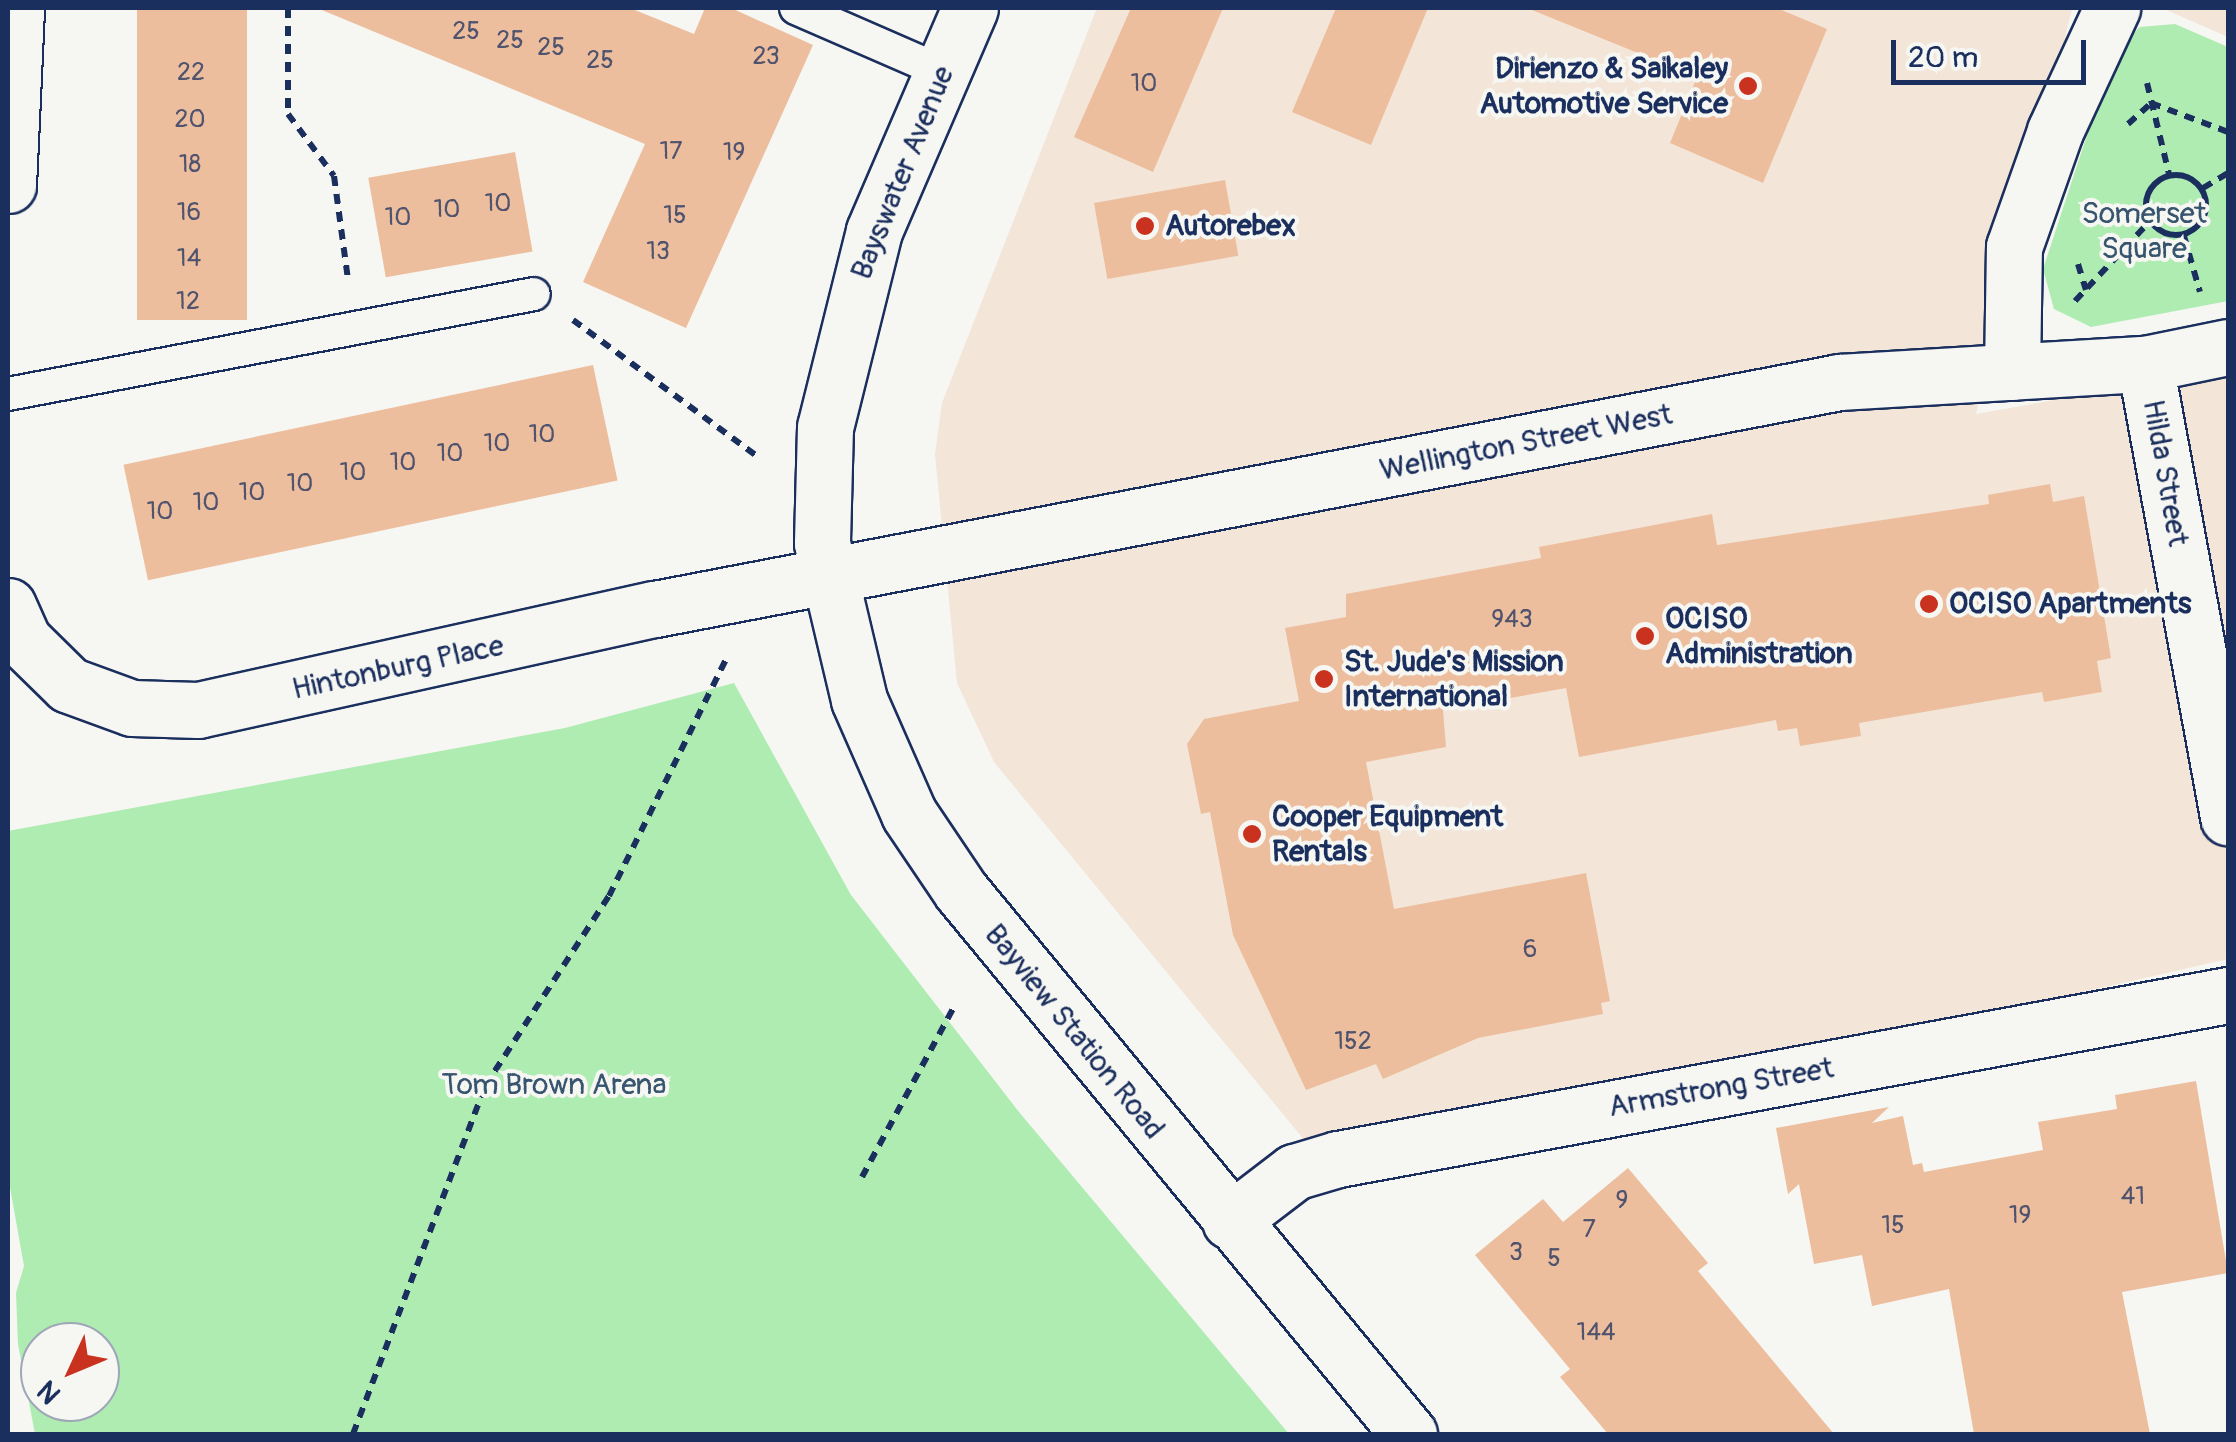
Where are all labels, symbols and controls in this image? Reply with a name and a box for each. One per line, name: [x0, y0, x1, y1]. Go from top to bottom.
house number: 25: [452, 17, 480, 47]
scale bar: [1896, 20, 2091, 82]
house number: 25: [496, 26, 524, 56]
house number: 25: [537, 33, 565, 63]
text: 20 m: [1908, 39, 1978, 76]
house number: 23: [752, 42, 780, 72]
house number: 25: [586, 46, 614, 76]
place label: Dirienzo & Saikaley Automotive Service: [1480, 51, 1728, 122]
house number: 22: [177, 58, 205, 88]
street label: Bayswater Avenue: [844, 61, 962, 285]
house number: 10: [1131, 69, 1157, 99]
marker: Dirienzo & Saikaley Automotive Service: [1737, 75, 1759, 97]
house number: 20: [174, 105, 206, 135]
house number: 17: [660, 137, 682, 167]
house number: 19: [723, 138, 745, 168]
house number: 18: [179, 150, 201, 180]
house number: 10: [485, 189, 511, 219]
house number: 10: [434, 195, 460, 225]
park label: Somerset Square: [2081, 196, 2207, 266]
house number: 16: [177, 198, 201, 228]
house number: 15: [663, 201, 687, 231]
house number: 10: [385, 203, 411, 233]
place label: Autorebex: [1165, 208, 1296, 244]
marker: Autorebex: [1134, 215, 1156, 237]
house number: 13: [646, 237, 670, 267]
house number: 14: [177, 244, 201, 274]
house number: 12: [176, 287, 200, 317]
street label: Wellington Street West: [1377, 397, 1675, 489]
street label: Hilda Street: [2134, 397, 2196, 549]
house number: 10: [529, 420, 555, 450]
house number: 10: [484, 429, 510, 459]
house number: 10: [437, 439, 463, 469]
house number: 10: [390, 448, 416, 478]
house number: 10: [340, 458, 366, 488]
house number: 10: [287, 469, 313, 499]
house number: 10: [239, 478, 265, 508]
house number: 10: [193, 488, 219, 518]
house number: 10: [147, 497, 173, 527]
place label: OCISO Apartments: [1949, 586, 2191, 622]
marker: OCISO Apartments: [1918, 593, 1940, 615]
place label: OCISO Administration: [1665, 601, 1853, 672]
house number: 943: [1491, 605, 1533, 635]
marker: OCISO Administration: [1634, 625, 1656, 647]
street label: Hintonburg Place: [289, 628, 507, 708]
place label: St. Jude's Mission International: [1344, 644, 1564, 714]
marker: St. Jude's Mission International: [1313, 668, 1335, 690]
place label: Cooper Equipment Rentals: [1272, 799, 1503, 870]
marker: Cooper Equipment Rentals: [1241, 823, 1263, 845]
street label: Bayview Station Road: [976, 917, 1172, 1147]
house number: 6: [1523, 935, 1537, 965]
house number: 152: [1334, 1027, 1372, 1057]
street label: Armstrong Street: [1606, 1050, 1836, 1126]
park label: Tom Brown Arena: [442, 1067, 666, 1103]
house number: 41: [2121, 1182, 2145, 1212]
house number: 9: [1616, 1186, 1628, 1216]
house number: 19: [2009, 1201, 2031, 1231]
house number: 15: [1881, 1211, 1905, 1241]
house number: 7: [1582, 1215, 1596, 1245]
house number: 3: [1509, 1238, 1523, 1268]
house number: 5: [1547, 1244, 1561, 1274]
house number: 144: [1577, 1318, 1615, 1348]
north arrow: [20, 1322, 120, 1422]
text: N: [30, 1373, 69, 1411]

